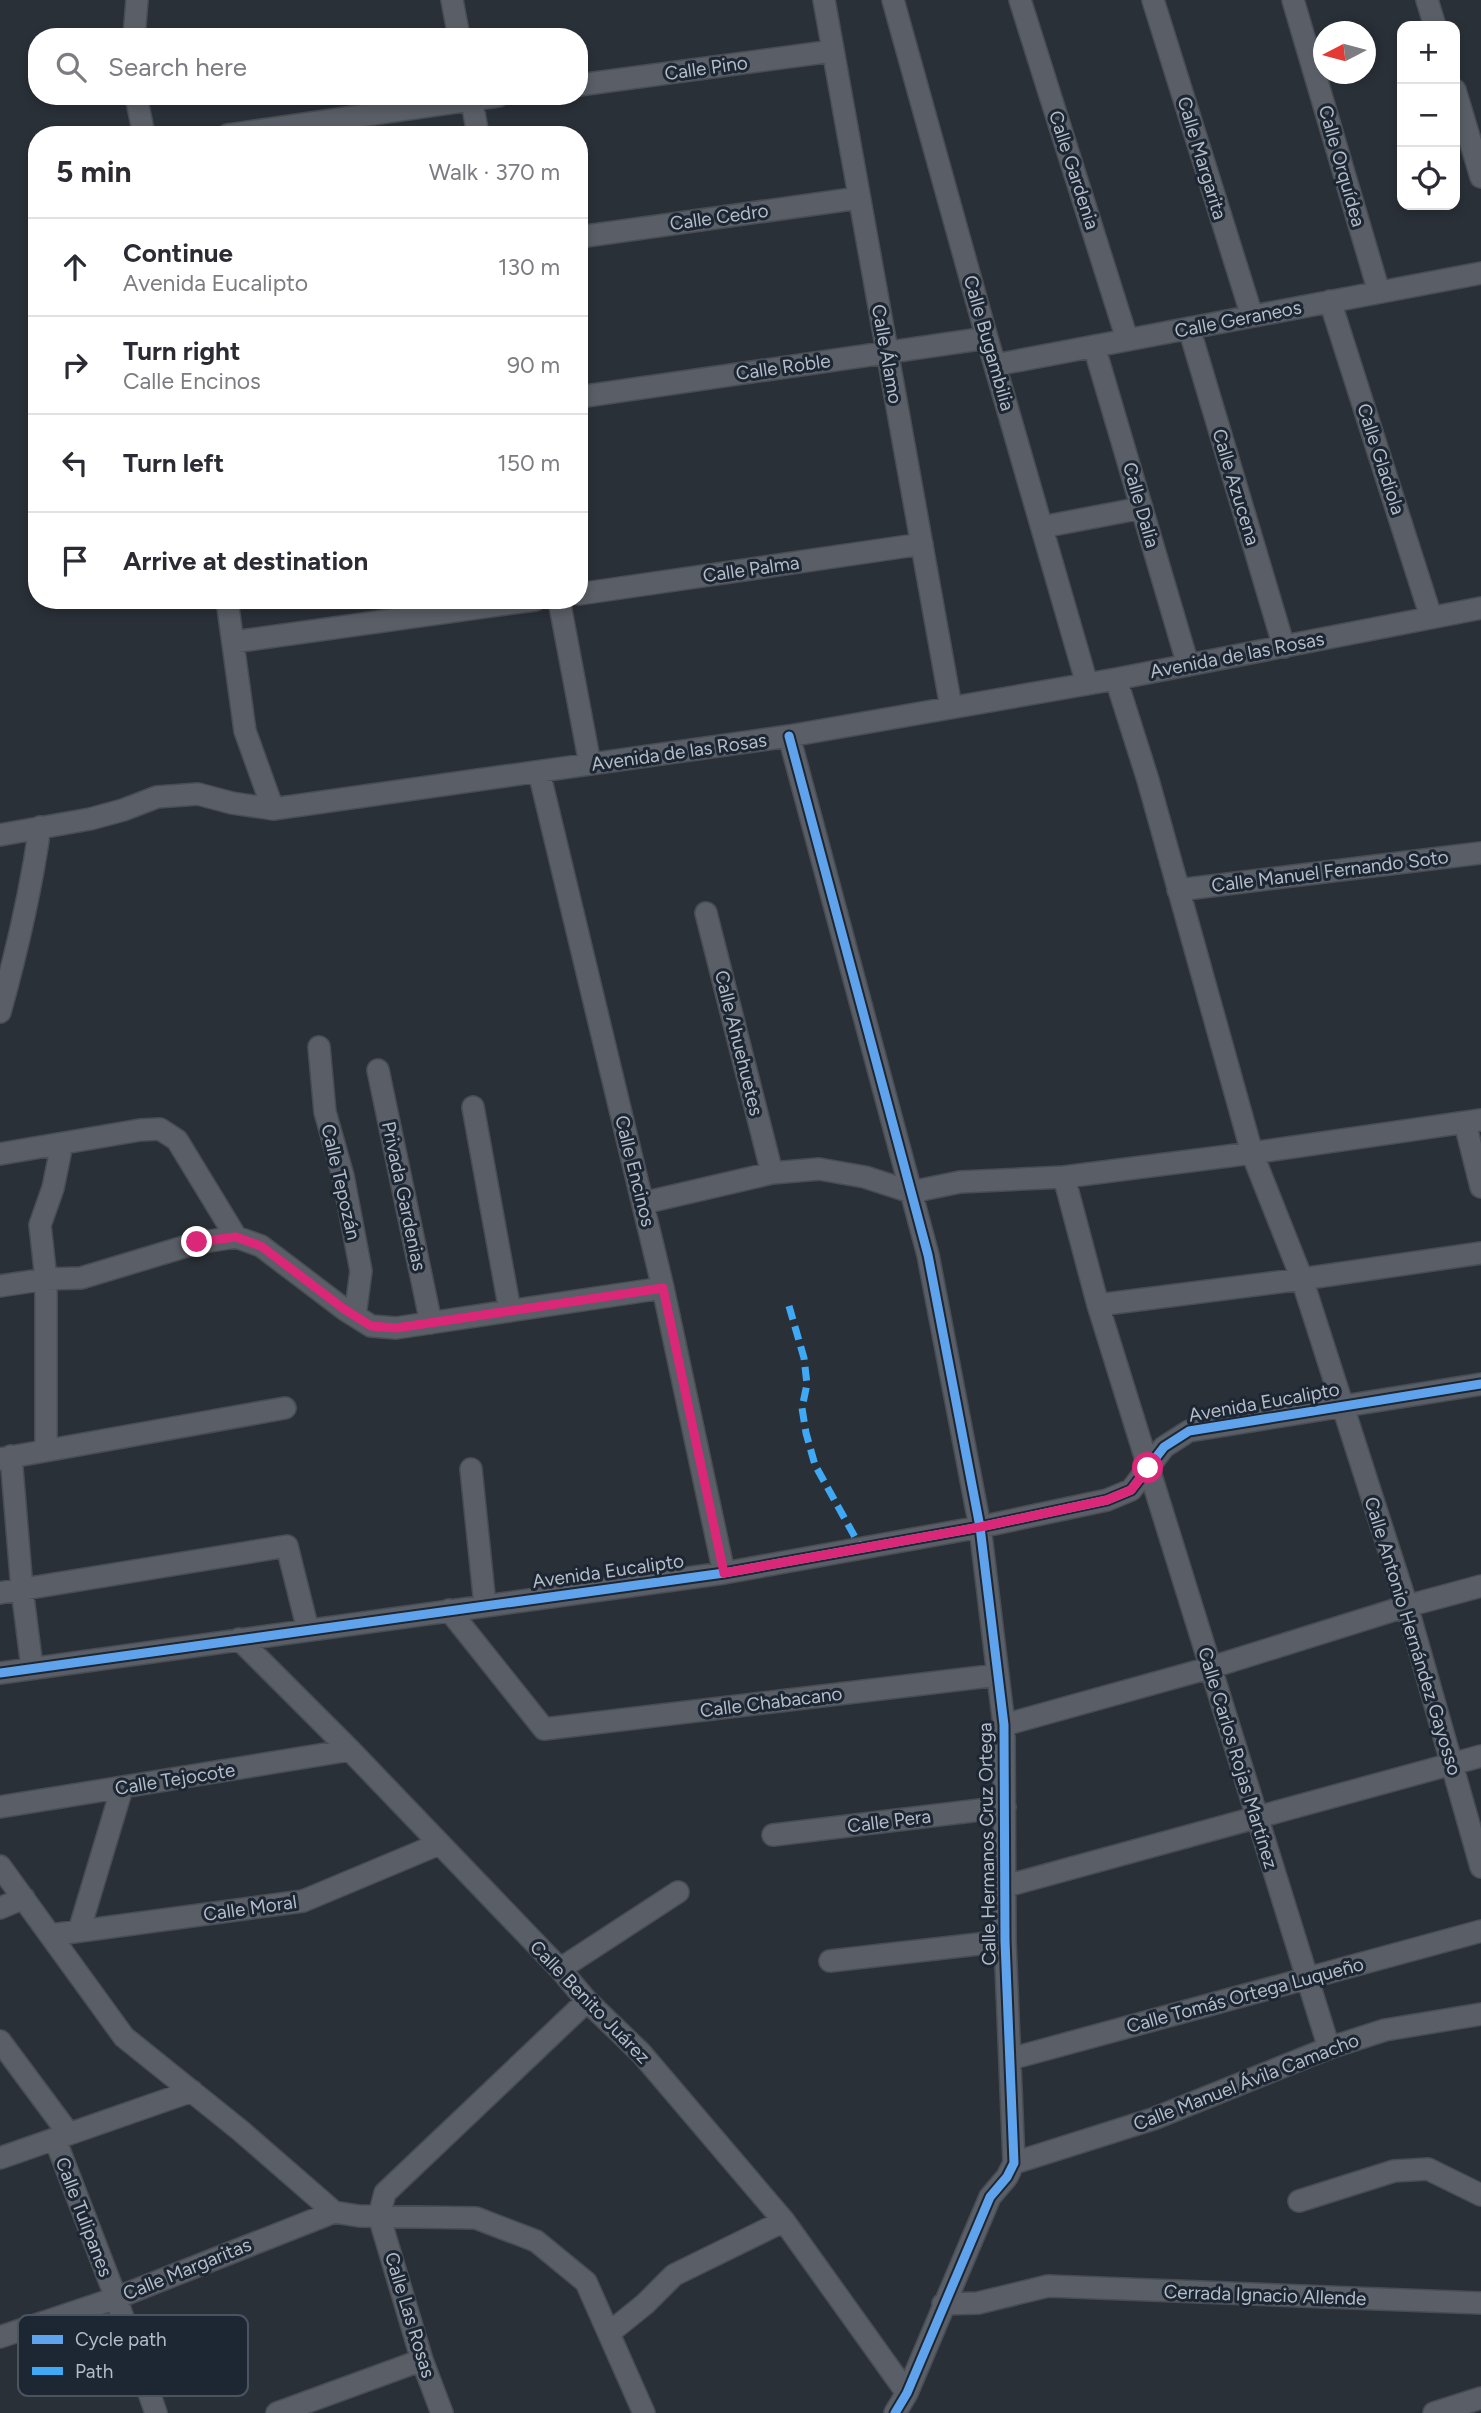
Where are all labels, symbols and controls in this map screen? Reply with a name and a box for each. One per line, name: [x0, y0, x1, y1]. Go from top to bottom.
north arrow: [1313, 21, 1376, 84]
map controls: [1397, 21, 1460, 210]
button: +: [1397, 21, 1460, 84]
search box: [28, 28, 588, 105]
icon: search: [52, 48, 90, 86]
text: Search here: [108, 51, 247, 83]
street label: Calle Pino: [663, 51, 749, 85]
button: −: [1397, 84, 1460, 147]
street label: Calle Margarita: [1172, 94, 1232, 222]
street label: Calle Orquídea: [1314, 103, 1370, 229]
street label: Calle Gardenia: [1044, 108, 1104, 232]
button: locate: [1397, 147, 1460, 210]
text: 5 min: [56, 153, 132, 190]
text: Walk · 370 m: [429, 158, 560, 186]
street label: Calle Cedro: [668, 199, 770, 235]
text: Continue: [123, 237, 233, 269]
icon: ahead: [56, 248, 94, 286]
text: 130 m: [498, 253, 560, 281]
text: Avenida Eucalipto: [123, 269, 308, 297]
street label: Calle Bugambilia: [959, 273, 1019, 413]
street label: Calle Geraneos: [1173, 295, 1303, 343]
street label: Calle Álamo: [867, 302, 907, 406]
text: Turn right: [123, 335, 240, 367]
icon: right: [56, 346, 94, 384]
street label: Calle Roble: [734, 349, 832, 385]
text: 90 m: [507, 351, 560, 379]
text: Calle Encinos: [123, 367, 261, 395]
street label: Calle Gladiola: [1352, 400, 1410, 518]
street label: Calle Azucena: [1207, 426, 1265, 548]
icon: left: [56, 444, 94, 482]
text: Turn left: [123, 447, 224, 479]
text: 150 m: [497, 449, 560, 477]
street label: Calle Dalia: [1118, 460, 1164, 550]
icon: arrive: [56, 542, 94, 580]
text: Arrive at destination: [123, 545, 368, 577]
street label: Calle Palma: [701, 551, 801, 587]
street label: Avenida de las Rosas: [1148, 627, 1326, 683]
street label: Avenida de las Rosas: [590, 728, 768, 776]
street label: Calle Manuel Fernando Soto: [1210, 845, 1450, 897]
street label: Calle Ahuehuetes: [710, 968, 768, 1118]
street label: Calle Encinos: [610, 1113, 660, 1229]
street label: Privada Gardenias: [377, 1119, 431, 1273]
street label: Calle Tepozán: [316, 1122, 366, 1242]
route end: [181, 1226, 212, 1257]
street label: Avenida Eucalipto: [1187, 1377, 1341, 1427]
route start: [1132, 1452, 1163, 1483]
street label: Calle Antonio Hernández Gayosso: [1360, 1494, 1466, 1778]
street label: Avenida Eucalipto: [531, 1549, 685, 1593]
street label: Calle Carlos Rojas Martínez: [1193, 1644, 1283, 1872]
street label: Calle Chabacano: [699, 1682, 843, 1722]
street label: Calle Hermanos Cruz Ortega: [973, 1722, 1001, 1966]
street label: Calle Tejocote: [113, 1758, 237, 1800]
street label: Calle Pera: [846, 1804, 932, 1838]
street label: Calle Moral: [202, 1890, 298, 1926]
street label: Calle Benito Juárez: [525, 1935, 655, 2069]
street label: Calle Tomás Ortega Luqueño: [1124, 1952, 1366, 2038]
street label: Calle Manuel Ávila Camacho: [1130, 2028, 1362, 2136]
street label: Calle Tulipanes: [51, 2154, 117, 2280]
street label: Calle Margaritas: [119, 2233, 255, 2305]
street label: Calle Las Rosas: [380, 2249, 440, 2381]
street label: Cerrada Ignacio Allende: [1163, 2280, 1367, 2310]
legend: [18, 2315, 248, 2396]
text: Cycle path: [75, 2328, 167, 2351]
text: Path: [75, 2360, 113, 2383]

